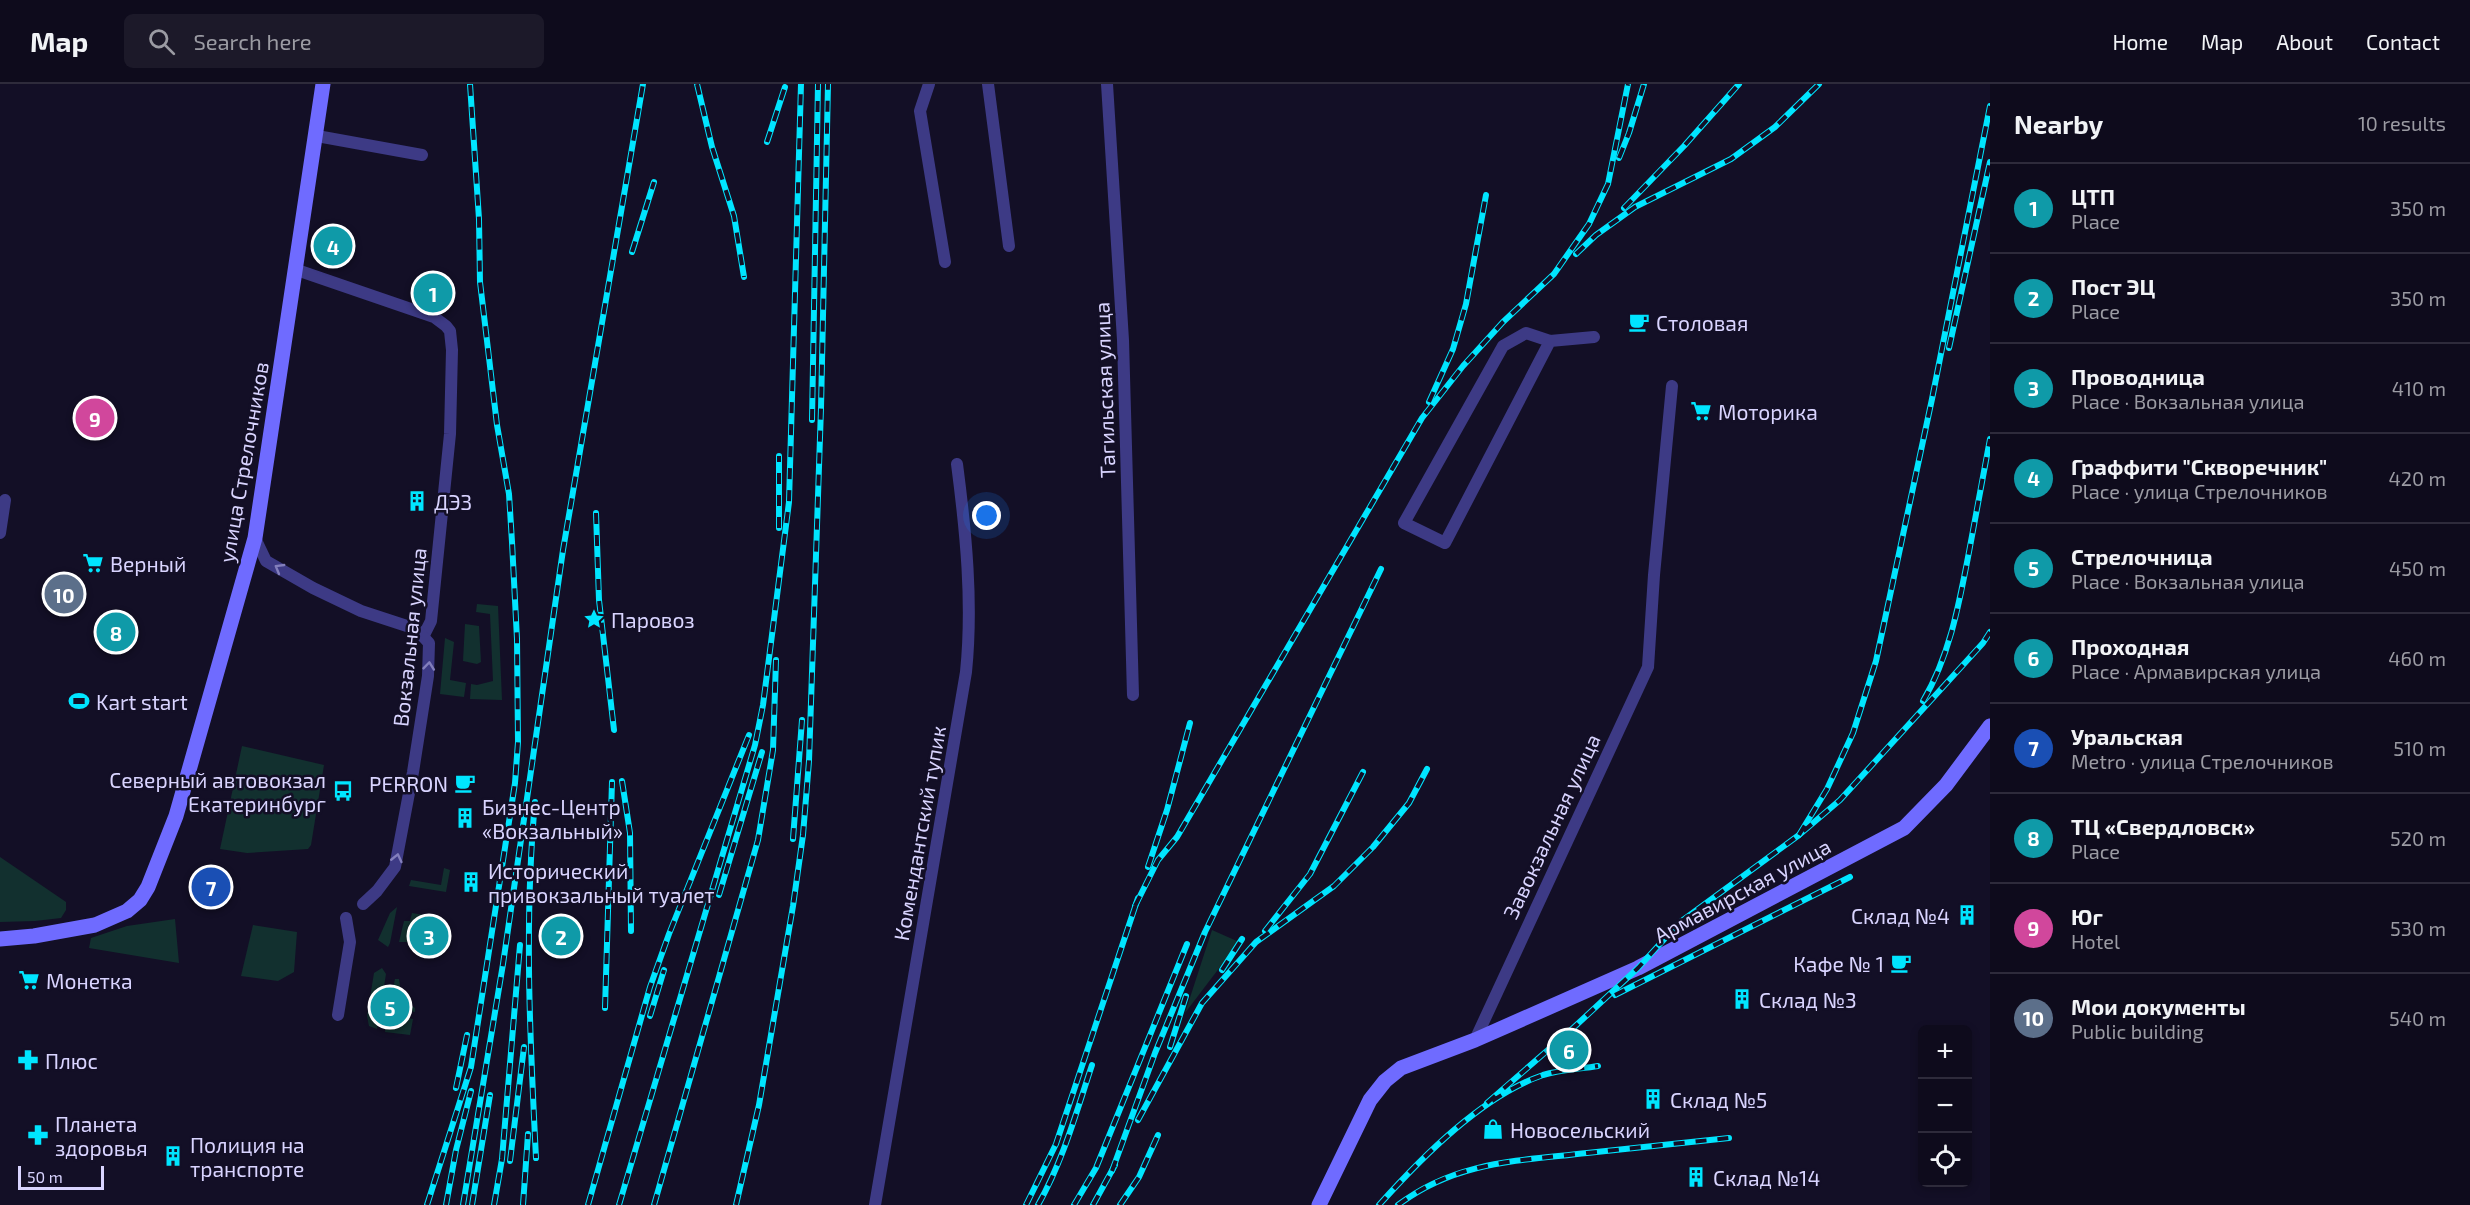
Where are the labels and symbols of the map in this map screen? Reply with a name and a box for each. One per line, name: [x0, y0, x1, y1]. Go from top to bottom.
pin: 4: [314, 224, 352, 268]
pin: 1: [414, 270, 452, 316]
street label: Тагильская улица: [1088, 301, 1121, 479]
cafe icon: Столовая: [1627, 310, 1651, 334]
place label: Столовая: [1656, 310, 1748, 335]
street label: улица Стрелочников: [213, 360, 274, 565]
pin: 9: [76, 396, 115, 440]
supermarket icon: Моторика: [1689, 399, 1713, 423]
place label: Моторика: [1718, 399, 1818, 424]
building icon: ДЭЗ: [405, 489, 429, 513]
place label: ДЭЗ: [434, 489, 472, 514]
your location: [972, 501, 1001, 530]
street label: Вокзальная улица: [387, 546, 432, 728]
supermarket icon: Верный: [81, 551, 105, 575]
place label: Верный: [110, 551, 186, 576]
one-way arrow: [274, 564, 285, 575]
pin: 10: [44, 572, 84, 616]
place icon: Паровоз: [582, 607, 606, 631]
place label: Паровоз: [611, 607, 695, 632]
pin: 8: [96, 610, 136, 654]
one-way arrow: [422, 661, 435, 670]
sports icon: Kart start: [67, 689, 91, 713]
place label: Kart start: [96, 689, 188, 714]
street label: Комендантский тупик: [888, 724, 951, 943]
street label: Завокзальная улица: [1497, 730, 1606, 923]
place label: Северный автовокзал Екатеринбург: [109, 767, 326, 817]
place label: PERRON: [369, 771, 448, 796]
cafe icon: PERRON: [453, 771, 477, 795]
bus stop icon: Северный автовокзал Екатеринбург: [331, 779, 355, 803]
place label: Бизнес-Центр «Вокзальный»: [482, 794, 623, 843]
building icon: Бизнес-Центр «Вокзальный»: [453, 806, 477, 830]
street label: Армавирская улица: [1649, 833, 1835, 948]
one-way arrow: [389, 853, 402, 863]
place label: Исторический привокзальный туалет: [488, 858, 714, 908]
pin: 7: [192, 864, 230, 910]
building icon: Исторический привокзальный туалет: [459, 870, 483, 894]
place label: Склад №4: [1851, 903, 1950, 928]
building icon: Склад №4: [1955, 903, 1979, 927]
pin: 3: [410, 914, 448, 958]
pin: 2: [542, 914, 580, 958]
place label: Кафе № 1: [1793, 951, 1884, 976]
cafe icon: Кафе № 1: [1889, 951, 1913, 975]
supermarket icon: Монетка: [17, 968, 41, 992]
place label: Монетка: [46, 968, 133, 993]
pin: 5: [370, 984, 410, 1030]
building icon: Склад №3: [1730, 987, 1754, 1011]
place label: Склад №3: [1759, 987, 1857, 1012]
pin: 6: [1550, 1028, 1588, 1072]
pharmacy icon: Плюс: [16, 1048, 40, 1072]
place label: Плюс: [45, 1048, 98, 1073]
building icon: Склад №5: [1641, 1087, 1665, 1111]
place label: Склад №5: [1670, 1087, 1767, 1112]
place label: Планета здоровья: [55, 1111, 148, 1160]
shop icon: Новосельский: [1481, 1117, 1505, 1141]
place label: Новосельский: [1510, 1117, 1650, 1142]
pharmacy icon: Планета здоровья: [26, 1123, 50, 1147]
place label: Полиция на транспорте: [190, 1132, 305, 1181]
building icon: Полиция на транспорте: [161, 1144, 185, 1168]
scale bar: [18, 1163, 104, 1190]
building icon: Склад №14: [1684, 1165, 1708, 1189]
place label: Склад №14: [1713, 1165, 1820, 1190]

